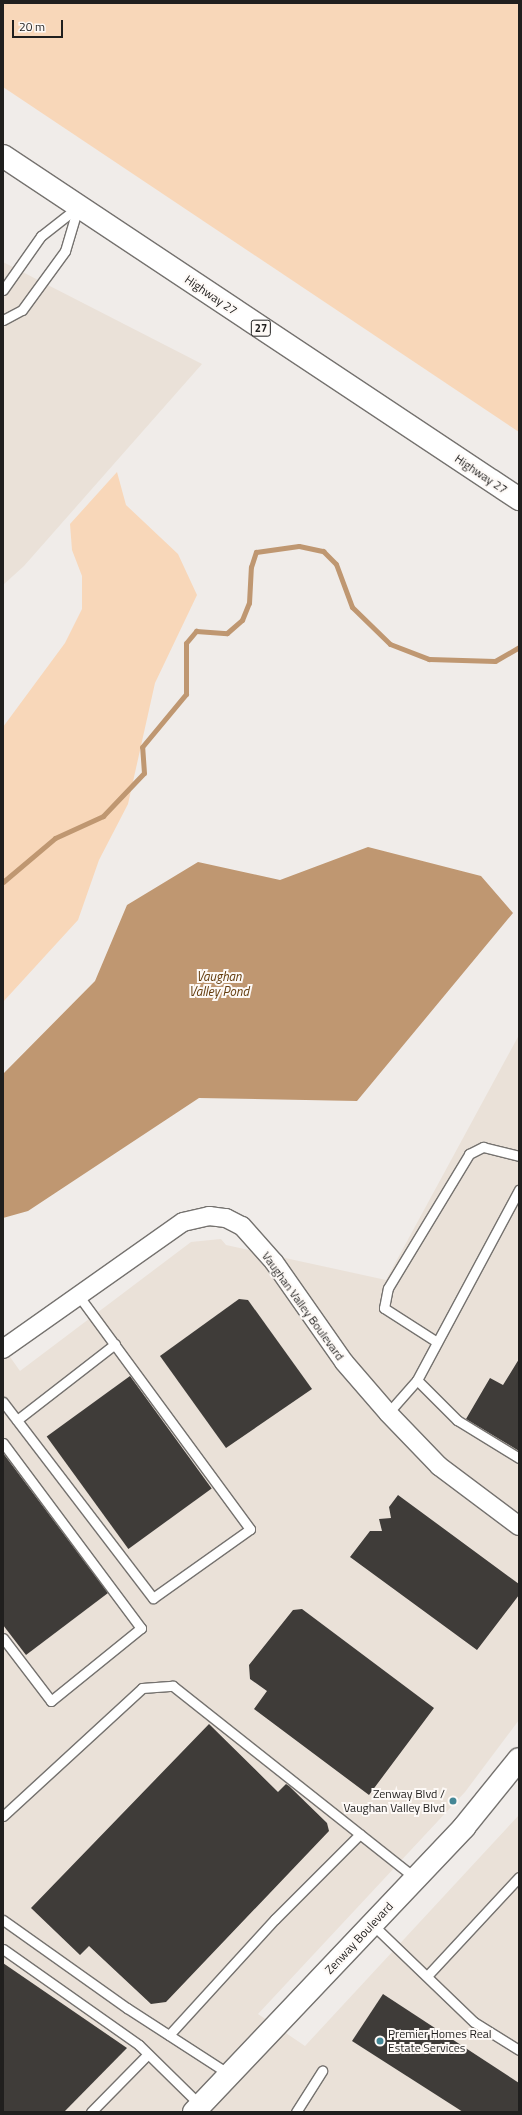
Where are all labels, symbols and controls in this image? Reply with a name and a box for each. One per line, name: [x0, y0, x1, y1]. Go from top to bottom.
scale bar: [14, 12, 65, 38]
text: 20 m: [19, 17, 45, 36]
street label: Highway 27: [182, 272, 240, 318]
road number: 27: [250, 319, 272, 337]
street label: Highway 27: [452, 451, 510, 497]
water label: Vaughan Valley Pond: [189, 969, 249, 1000]
street label: Vaughan Valley Boulevard: [259, 1249, 347, 1363]
place label: Zenway Blvd / Vaughan Valley Blvd: [343, 1787, 445, 1815]
marker: Zenway Blvd / Vaughan Valley Blvd: [448, 1796, 458, 1806]
street label: Zenway Boulevard: [322, 1899, 396, 1977]
place label: Premier Homes Real Estate Services: [388, 2027, 492, 2055]
marker: Premier Homes Real Estate Services: [375, 2036, 385, 2046]

